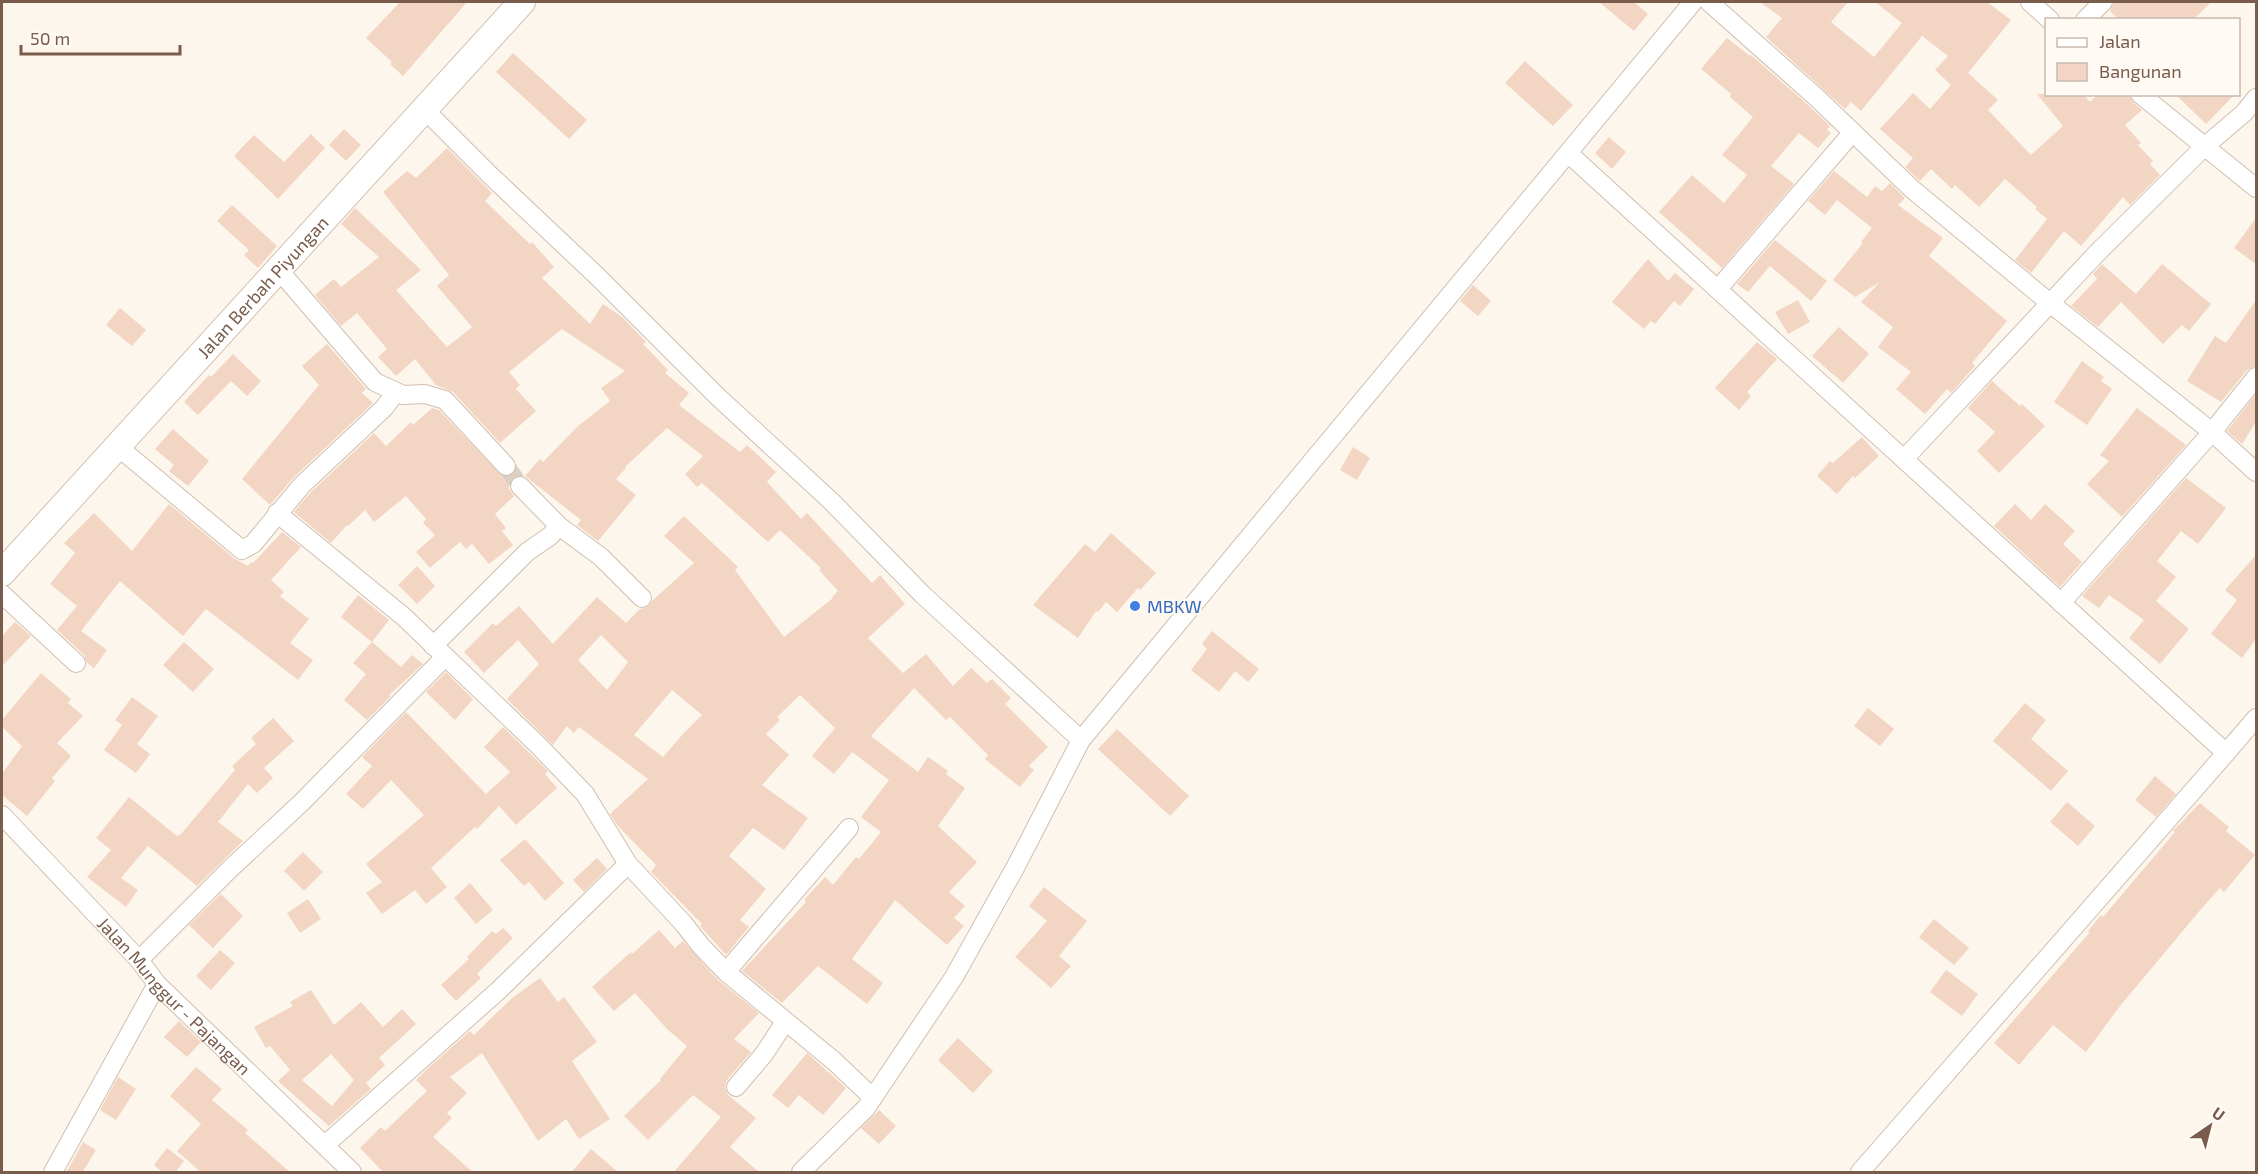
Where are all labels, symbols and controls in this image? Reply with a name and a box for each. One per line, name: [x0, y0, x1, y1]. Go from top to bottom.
scale bar: [21, 18, 180, 56]
legend: [2045, 18, 2240, 96]
text: 50 m: [30, 27, 70, 49]
text: Jalan: [2099, 30, 2141, 52]
text: Bangunan: [2099, 60, 2182, 82]
street label: Jalan Berbah Piyungan: [192, 211, 333, 362]
place label: MBKW: [1147, 595, 1202, 617]
marker: MBKW: [1128, 599, 1142, 613]
street label: Jalan Munggur - Pajangan: [93, 912, 255, 1079]
north arrow: [2180, 1096, 2240, 1156]
text: U: [2209, 1102, 2229, 1124]

